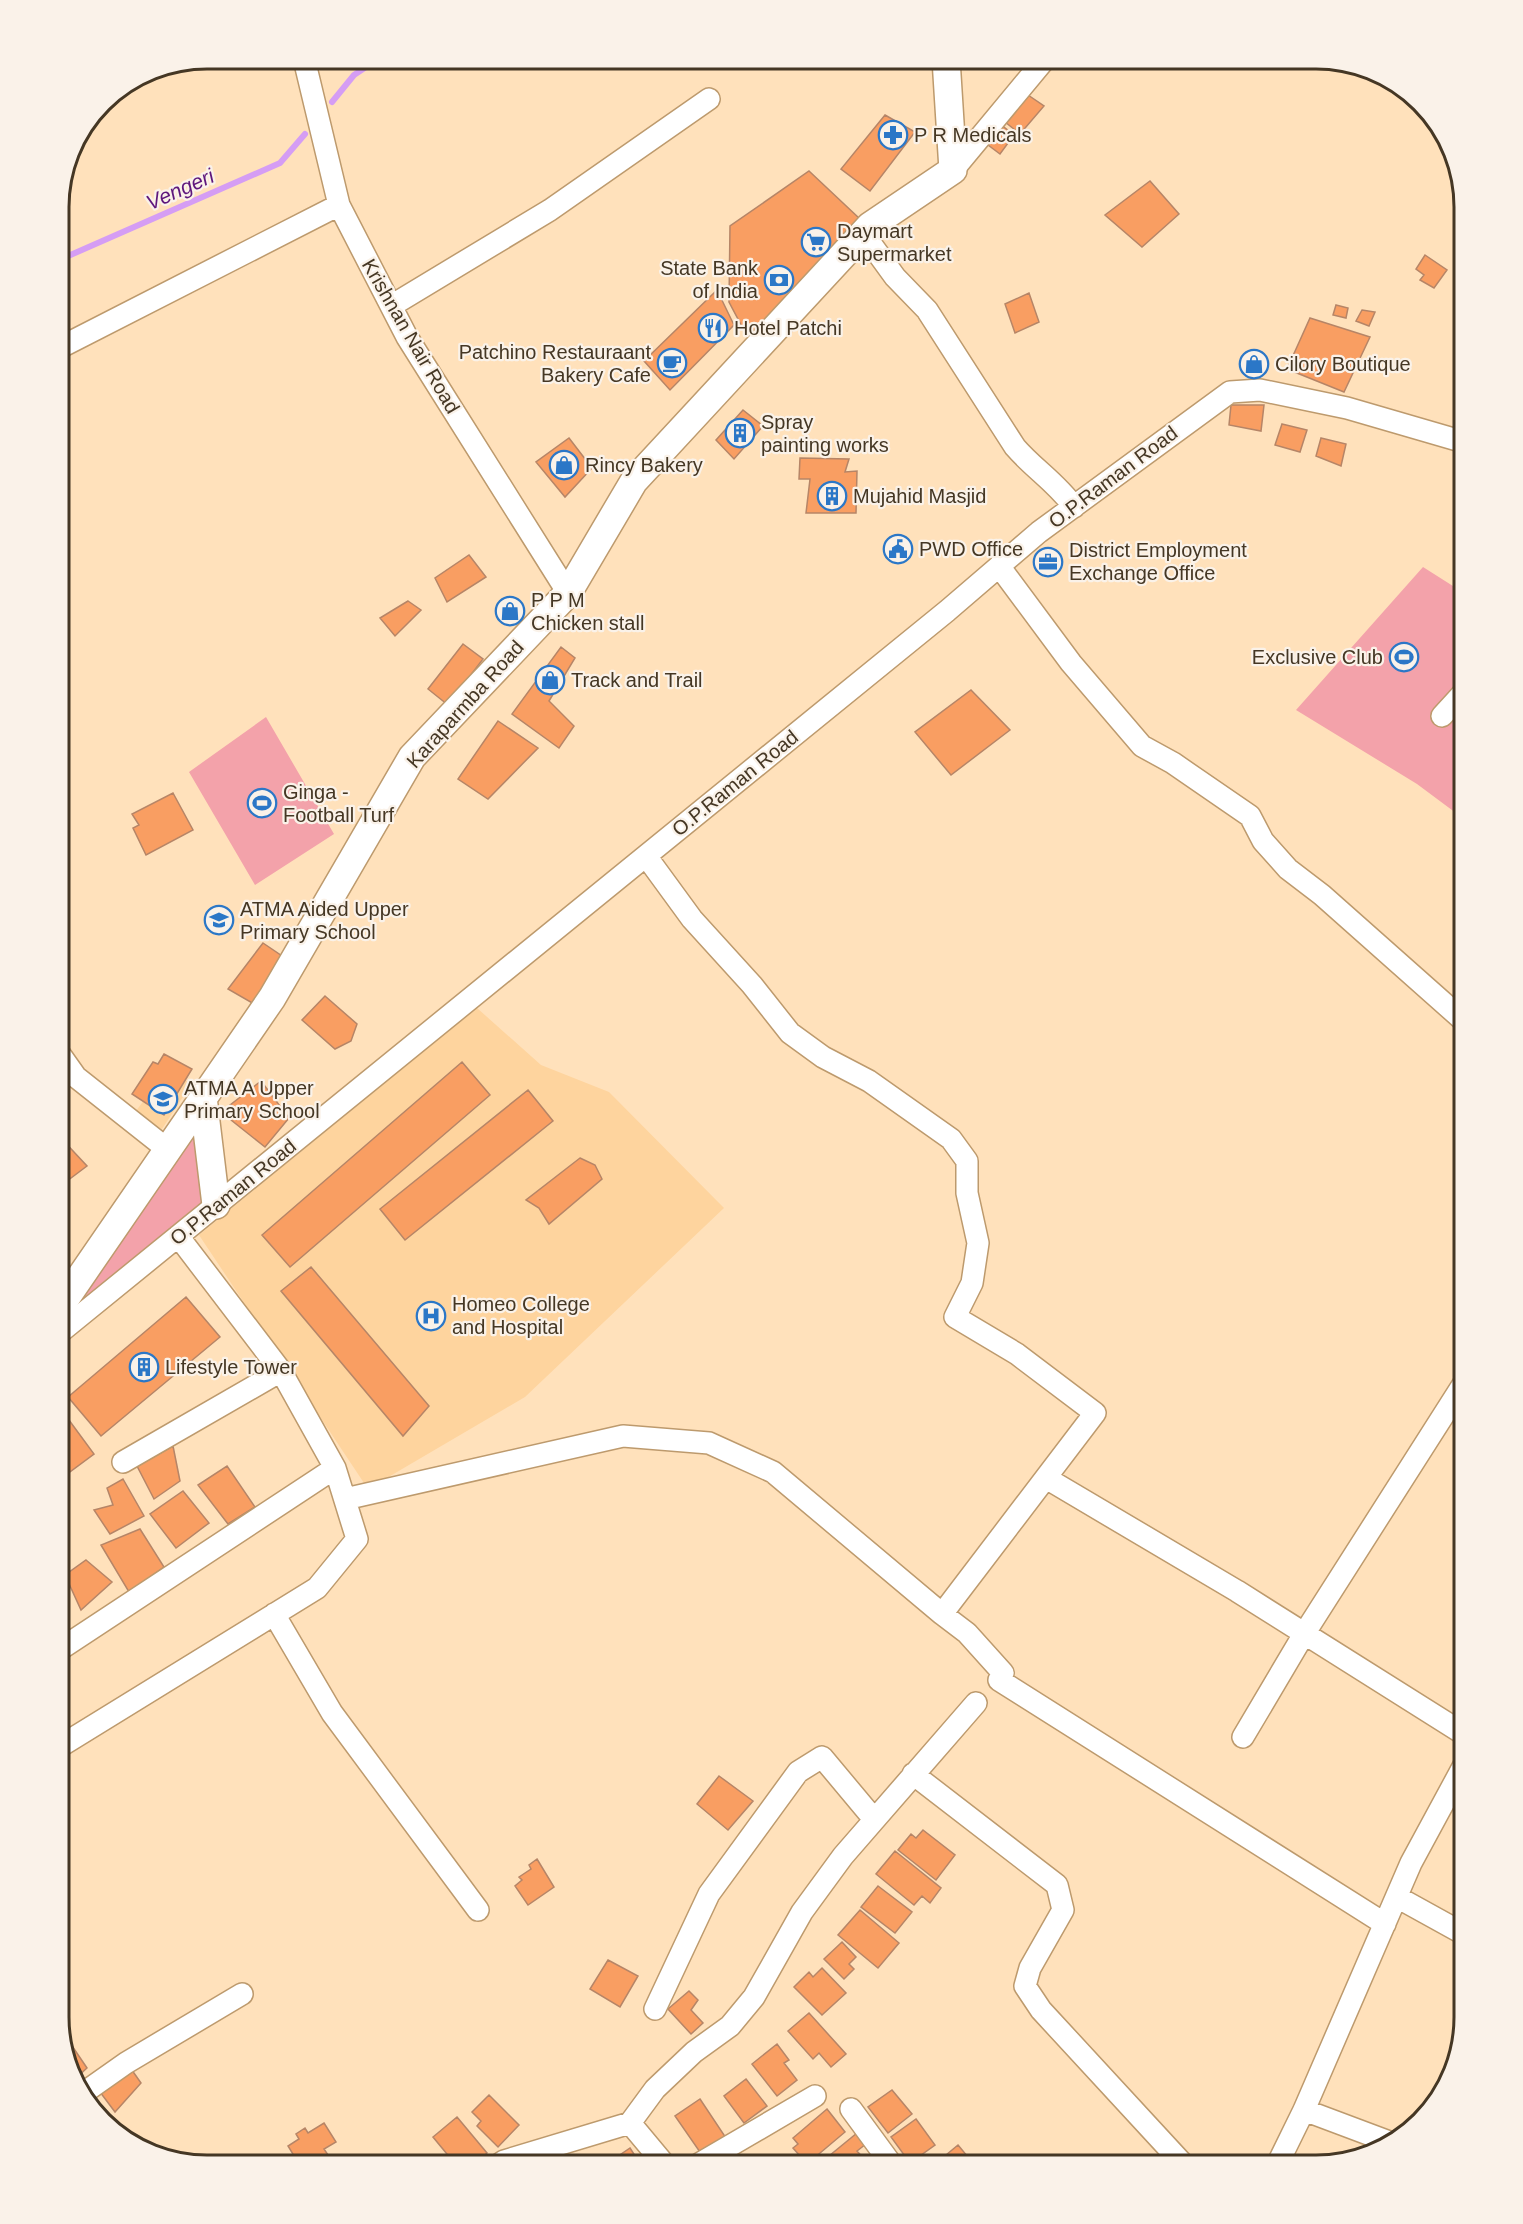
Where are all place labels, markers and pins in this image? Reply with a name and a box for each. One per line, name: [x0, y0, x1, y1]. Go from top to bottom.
pharmacy icon: P R Medicals: [877, 119, 909, 151]
place label: P R Medicals: [914, 124, 1031, 146]
place label: Daymart Supermarket: [837, 220, 952, 265]
supermarket icon: Daymart Supermarket: [800, 226, 832, 258]
place label: State Bank of India: [660, 257, 759, 302]
bank icon: State Bank of India: [763, 264, 795, 296]
restaurant icon: Hotel Patchi: [697, 312, 729, 344]
place label: Hotel Patchi: [734, 317, 842, 339]
place label: Patchino Restauraant Bakery Cafe: [459, 341, 651, 386]
cafe icon: Patchino Restauraant Bakery Cafe: [656, 347, 688, 379]
shop icon: Cilory Boutique: [1238, 348, 1270, 380]
place label: Cilory Boutique: [1275, 353, 1411, 375]
place label: Spray painting works: [761, 411, 889, 456]
building icon: Spray painting works: [724, 417, 756, 449]
shop icon: Rincy Bakery: [548, 449, 580, 481]
place label: Rincy Bakery: [585, 454, 703, 476]
building icon: Mujahid Masjid: [816, 480, 848, 512]
place label: Mujahid Masjid: [853, 485, 986, 507]
public building icon: PWD Office: [882, 533, 914, 565]
place label: PWD Office: [919, 538, 1023, 560]
place label: District Employment Exchange Office: [1069, 539, 1247, 584]
office icon: District Employment Exchange Office: [1032, 546, 1064, 578]
place label: P P M Chicken stall: [531, 589, 644, 634]
shop icon: P P M Chicken stall: [494, 595, 526, 627]
sports icon: Exclusive Club: [1388, 641, 1420, 673]
place label: Exclusive Club: [1252, 646, 1383, 668]
shop icon: Track and Trail: [534, 664, 566, 696]
place label: Track and Trail: [571, 669, 703, 691]
place label: Ginga - Football Turf: [283, 781, 395, 826]
sports icon: Ginga - Football Turf: [246, 787, 278, 819]
place label: ATMA Aided Upper Primary School: [240, 898, 409, 943]
school or university icon: ATMA Aided Upper Primary School: [203, 904, 235, 936]
place label: ATMA A Upper Primary School: [184, 1077, 320, 1122]
school or university icon: ATMA A Upper Primary School: [147, 1083, 179, 1115]
place label: Homeo College and Hospital: [452, 1293, 590, 1338]
hospital icon: Homeo College and Hospital: [415, 1300, 447, 1332]
building icon: Lifestyle Tower: [128, 1351, 160, 1383]
place label: Lifestyle Tower: [165, 1356, 297, 1378]

